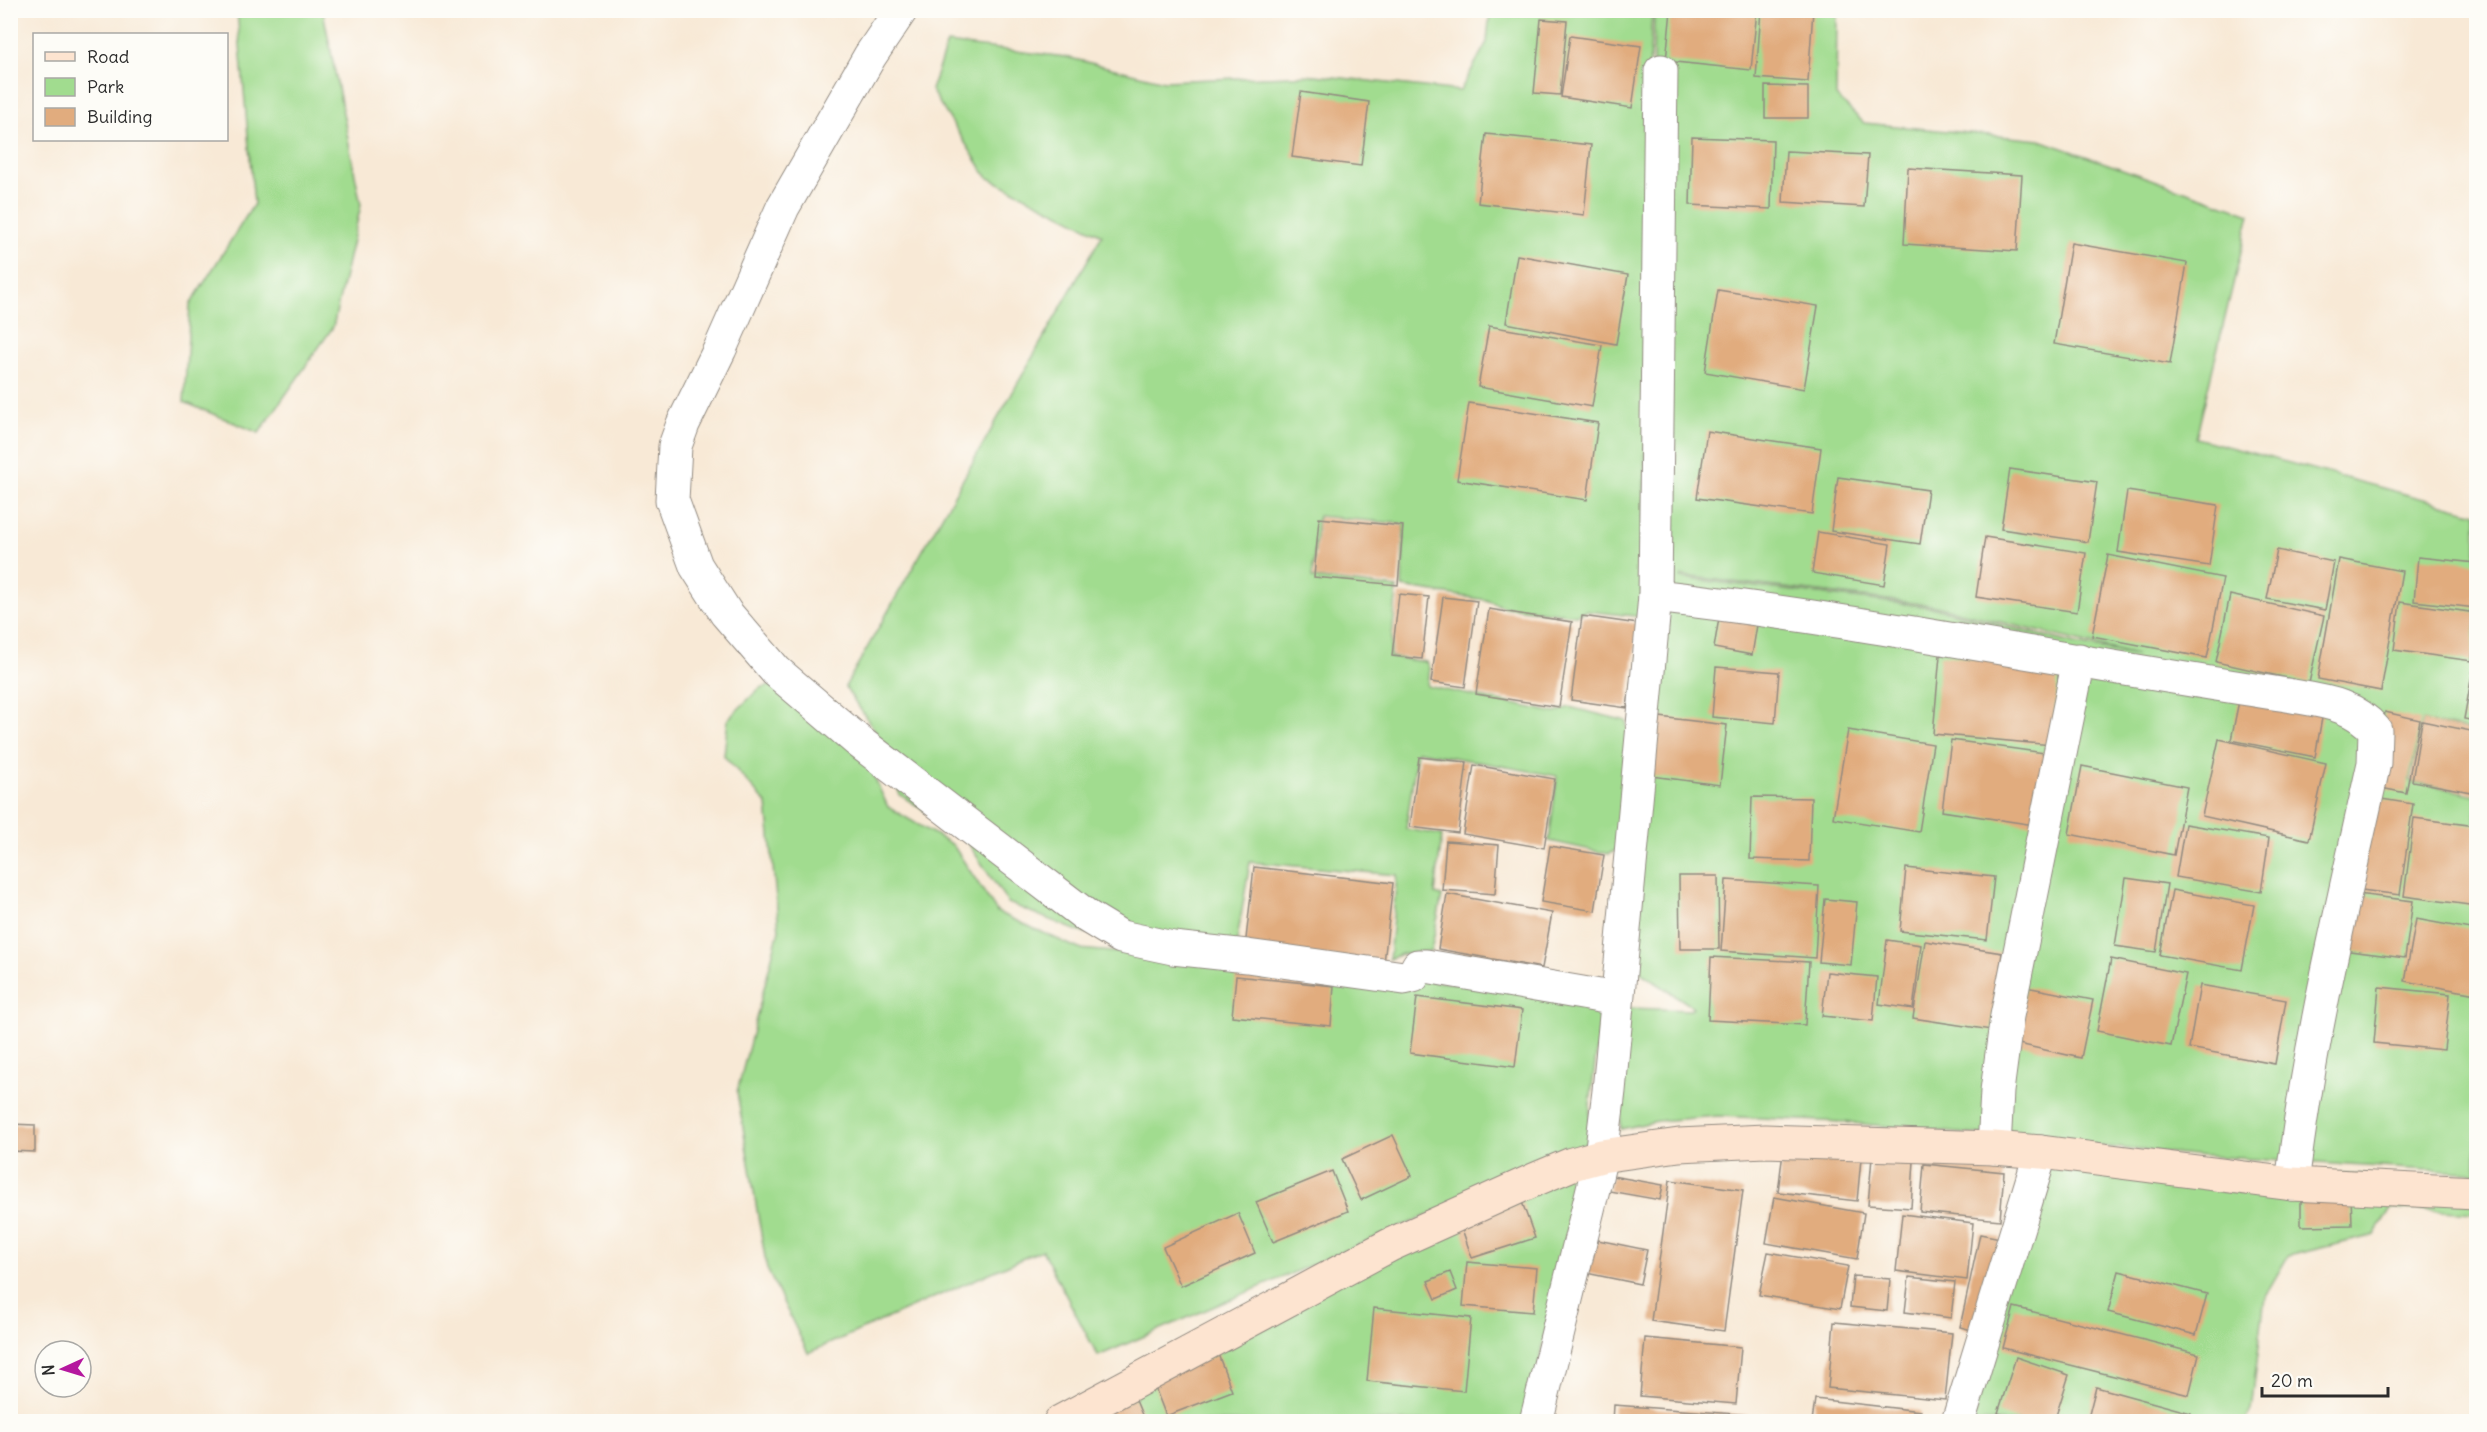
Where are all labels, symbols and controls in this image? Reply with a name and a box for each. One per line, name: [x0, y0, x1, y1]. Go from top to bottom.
legend: [33, 33, 228, 141]
text: Road: [87, 45, 130, 68]
text: Park: [87, 75, 124, 98]
text: Building: [87, 105, 152, 128]
north arrow: [33, 1339, 93, 1399]
scale bar: [2262, 1360, 2388, 1398]
text: N: [38, 1364, 58, 1376]
text: 20 m: [2271, 1369, 2313, 1392]

